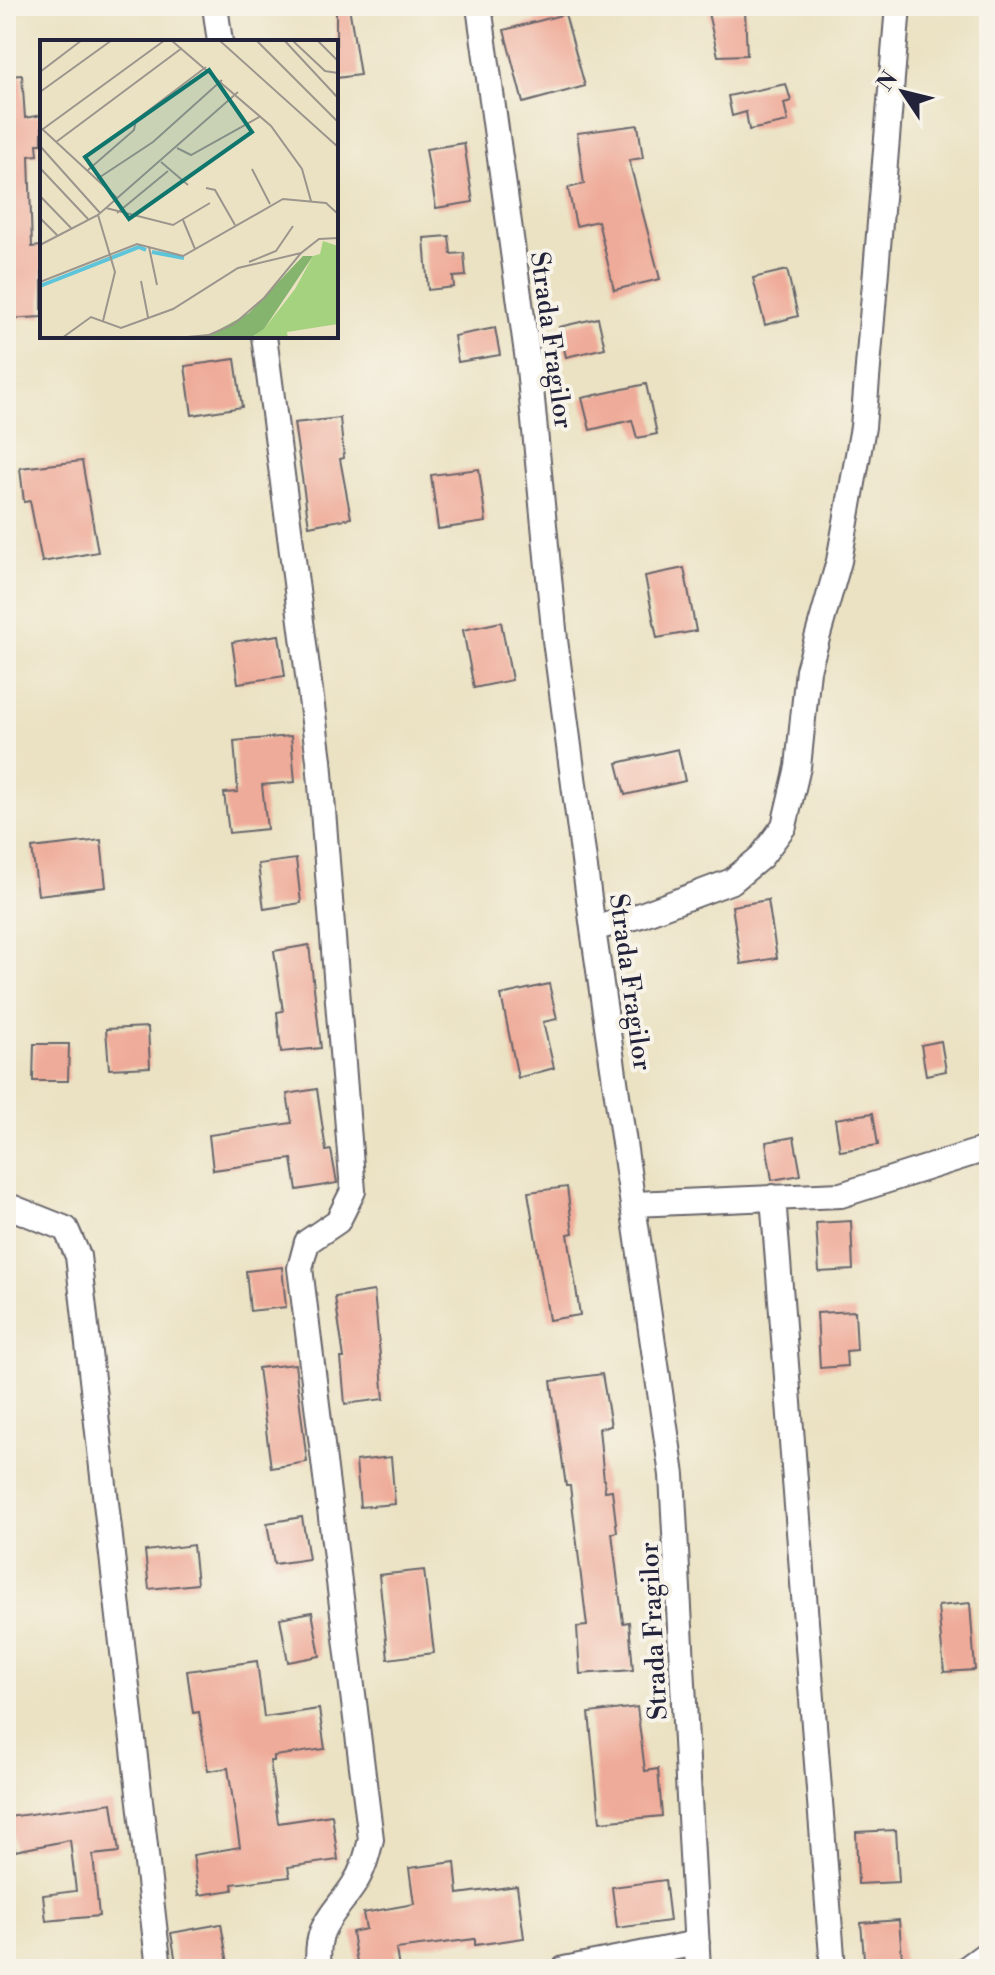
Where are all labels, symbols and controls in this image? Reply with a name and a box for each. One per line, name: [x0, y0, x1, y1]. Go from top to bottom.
inset map: [40, 40, 338, 338]
north arrow: [863, 52, 943, 132]
text: N: [872, 66, 904, 96]
street label: Strada Fragilor: [523, 250, 579, 431]
street label: Strada Fragilor: [602, 892, 658, 1073]
street label: Strada Fragilor: [633, 1541, 675, 1721]

